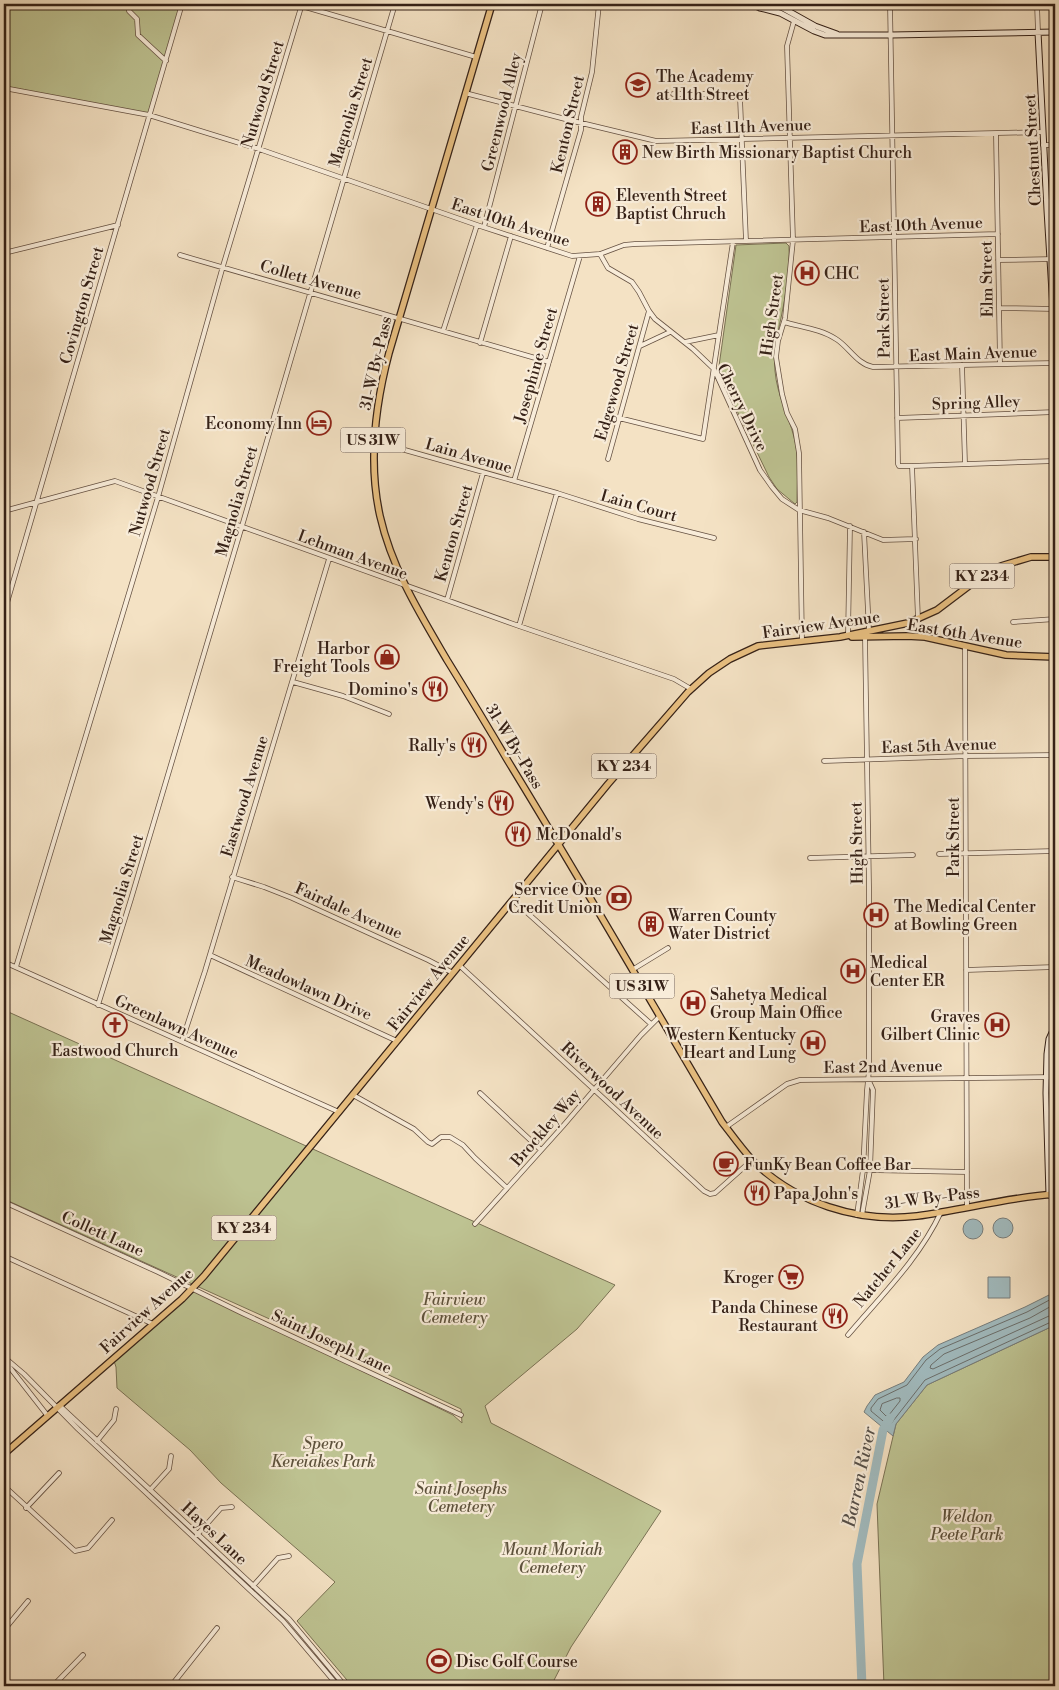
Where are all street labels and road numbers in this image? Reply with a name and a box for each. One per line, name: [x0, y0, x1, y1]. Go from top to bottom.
street label: Nutwood Street: [237, 38, 289, 150]
street label: Greenwood Alley: [478, 51, 526, 174]
street label: Magnolia Street: [325, 55, 377, 170]
street label: Kenton Street: [547, 73, 589, 175]
street label: Chestnut Street: [1020, 93, 1046, 207]
street label: East 11th Avenue: [690, 115, 812, 139]
street label: East 10th Avenue: [449, 194, 573, 252]
street label: East 10th Avenue: [859, 213, 983, 237]
street label: Elm Street: [976, 240, 998, 317]
street label: Covington Street: [56, 244, 108, 366]
street label: Collett Avenue: [258, 256, 364, 304]
street label: High Street: [756, 272, 788, 357]
street label: Park Street: [873, 277, 895, 358]
street label: Josephine Street: [510, 305, 562, 426]
street label: 31-W By-Pass: [355, 314, 396, 412]
street label: Edgewood Street: [591, 321, 643, 443]
street label: East Main Avenue: [909, 342, 1038, 366]
street label: Cherry Drive: [712, 360, 772, 455]
street label: Spring Alley: [932, 391, 1021, 415]
street label: Nutwood Street: [125, 426, 175, 538]
road number: US 31W: [340, 428, 406, 452]
street label: Lain Avenue: [423, 434, 515, 478]
street label: Magnolia Street: [212, 443, 262, 559]
street label: Kenton Street: [431, 482, 477, 584]
street label: Lain Court: [598, 485, 680, 527]
street label: Lehman Avenue: [295, 526, 411, 584]
road number: KY 234: [950, 564, 1014, 588]
street label: Fairview Avenue: [761, 607, 881, 643]
street label: East 6th Avenue: [906, 615, 1024, 653]
street label: 31-W By-Pass: [481, 700, 547, 793]
street label: Eastwood Avenue: [217, 733, 273, 859]
street label: East 5th Avenue: [881, 734, 997, 758]
road number: KY 234: [592, 754, 656, 778]
street label: Park Street: [944, 797, 964, 877]
street label: High Street: [846, 801, 868, 884]
street label: Magnolia Street: [96, 832, 148, 947]
street label: Fairdale Avenue: [292, 878, 406, 944]
street label: Fairview Avenue: [384, 930, 474, 1035]
street label: Meadowlawn Drive: [242, 951, 375, 1025]
road number: US 31W: [610, 974, 674, 998]
street label: Greenlawn Avenue: [112, 991, 242, 1063]
street label: Riverwood Avenue: [557, 1038, 668, 1144]
street label: East 2nd Avenue: [823, 1056, 943, 1078]
street label: Brockley Way: [506, 1085, 585, 1171]
street label: 31-W By-Pass: [883, 1182, 981, 1214]
street label: Collett Lane: [58, 1207, 147, 1261]
road number: KY 234: [212, 1216, 276, 1240]
street label: Natcher Lane: [849, 1224, 926, 1312]
street label: Fairview Avenue: [96, 1264, 197, 1358]
street label: Saint Joseph Lane: [268, 1305, 395, 1379]
street label: Hayes Lane: [177, 1498, 251, 1569]

